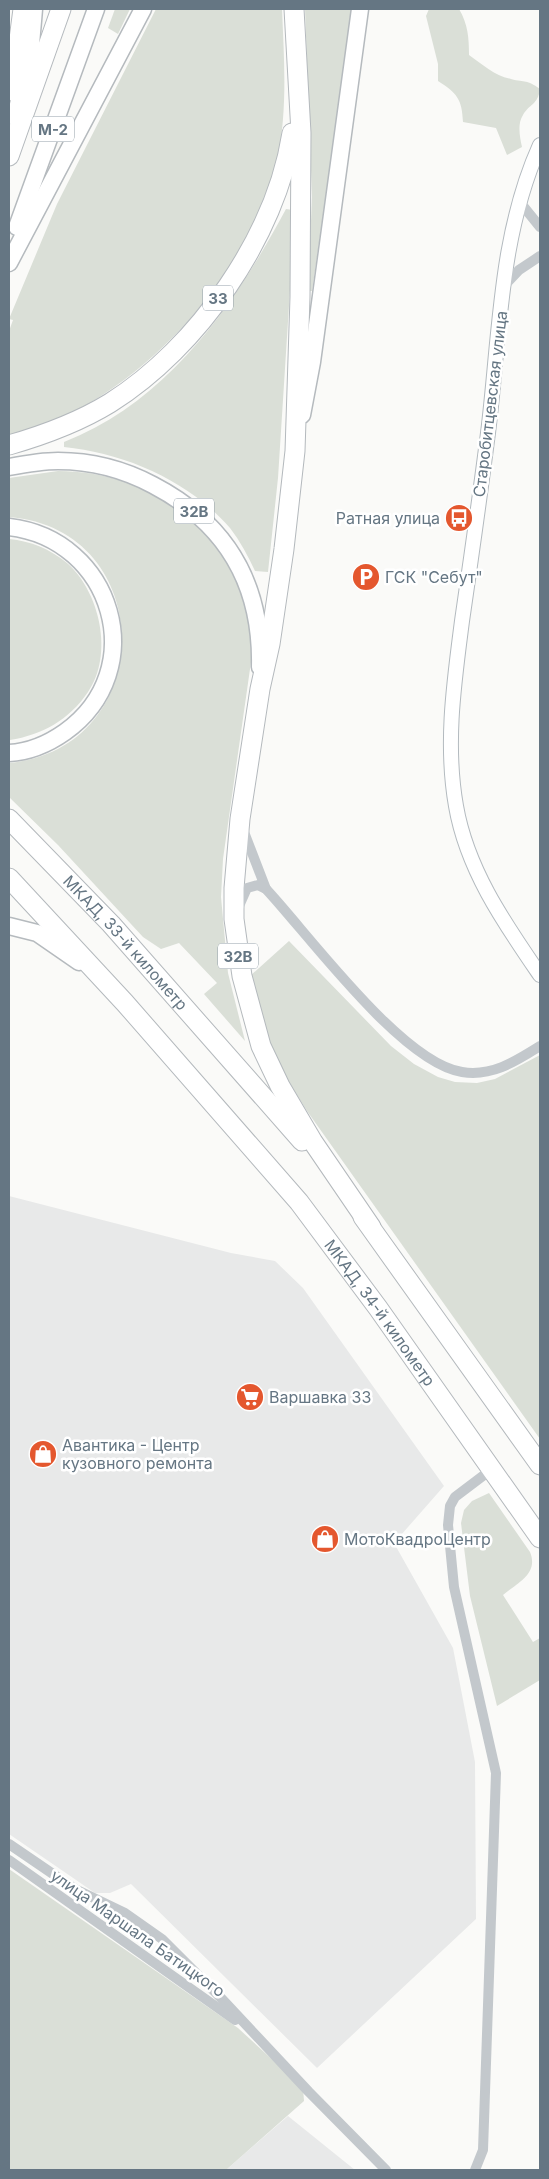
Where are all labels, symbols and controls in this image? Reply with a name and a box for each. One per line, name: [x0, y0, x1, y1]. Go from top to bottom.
road number: М-2: [32, 116, 74, 142]
road number: 33: [203, 286, 233, 310]
street label: Старобитцевская улица: [469, 310, 511, 498]
road number: 32B: [174, 498, 214, 524]
bus stop icon: Ратная улица: [444, 503, 474, 533]
place label: Ратная улица: [336, 508, 440, 528]
parking icon: ГСК "Себут": [351, 562, 381, 592]
place label: ГСК "Себут": [385, 567, 483, 587]
street label: МКАД, 33-й километр: [59, 871, 192, 1014]
road number: 32B: [218, 944, 258, 968]
street label: МКАД, 34-й километр: [320, 1235, 440, 1390]
supermarket icon: Варшавка 33: [235, 1382, 265, 1412]
place label: Варшавка 33: [269, 1387, 371, 1407]
place label: Авантика - Центр кузовного ремонта: [62, 1435, 213, 1473]
shop icon: Авантика - Центр кузовного ремонта: [28, 1439, 58, 1469]
shop icon: МотоКвадроЦентр: [310, 1524, 340, 1554]
place label: МотоКвадроЦентр: [344, 1529, 491, 1549]
street label: улица Маршала Батицкого: [47, 1865, 229, 2001]

